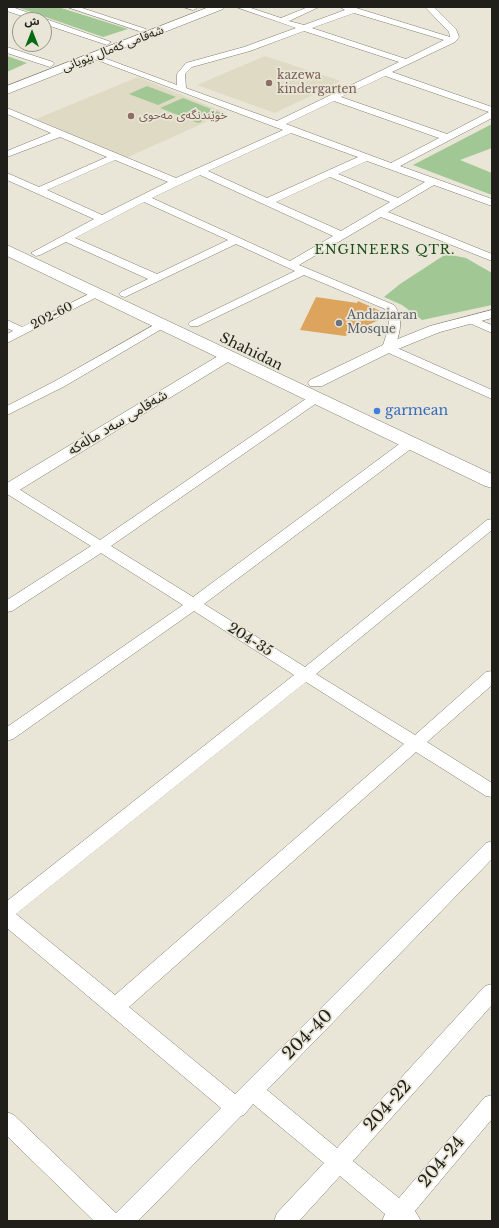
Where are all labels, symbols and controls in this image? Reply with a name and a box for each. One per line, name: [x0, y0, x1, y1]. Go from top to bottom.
north arrow: [12, 12, 52, 52]
text: ش: [24, 14, 40, 28]
street label: شەقامی کەمال بێویانی: [60, 23, 166, 75]
place label: kazewa kindergarten: [277, 69, 357, 97]
marker: kazewa kindergarten: [264, 78, 274, 88]
place label: خوێندنگەی مەحوی: [139, 109, 228, 123]
marker: خوێندنگەی مەحوی: [126, 111, 136, 121]
district label: ENGINEERS QTR.: [314, 242, 456, 258]
street label: 202-60: [29, 299, 75, 333]
place label: Andaziaran Mosque: [347, 309, 417, 337]
marker: Andaziaran Mosque: [334, 318, 344, 328]
street label: Shahidan: [217, 330, 285, 374]
street label: شەقامی سەد ماڵەکە: [65, 387, 171, 459]
place label: garmean: [385, 403, 448, 419]
marker: garmean: [372, 406, 382, 416]
street label: 204-35: [224, 620, 276, 660]
street label: 204-40: [279, 1006, 337, 1064]
street label: 204-22: [360, 1076, 416, 1136]
street label: 204-24: [415, 1132, 469, 1192]

